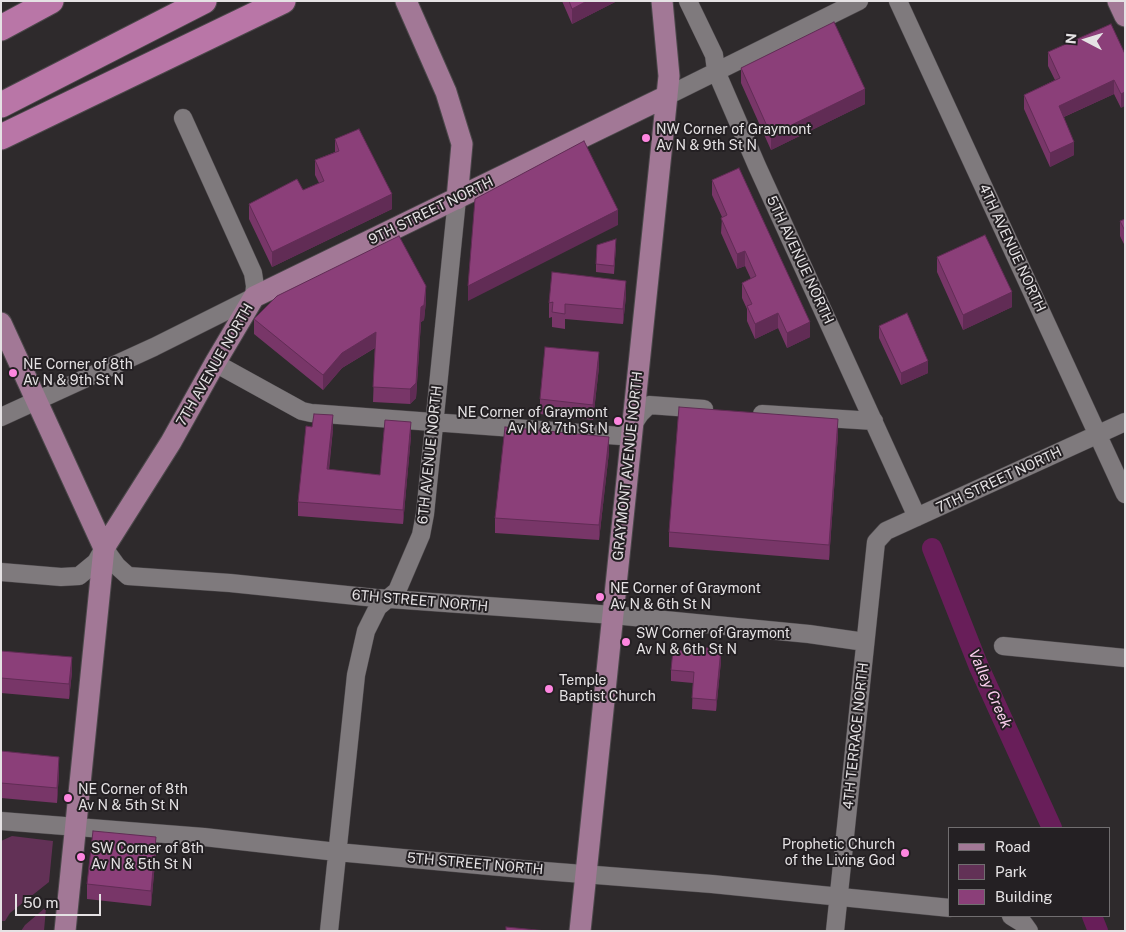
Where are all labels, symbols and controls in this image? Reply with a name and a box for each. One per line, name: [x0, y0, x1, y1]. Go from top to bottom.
north arrow: [1061, 15, 1111, 65]
text: N: [1063, 33, 1080, 45]
place label: NW Corner of Graymont Av N & 9th St N: [656, 122, 812, 154]
marker: NW Corner of Graymont Av N & 9th St N: [640, 132, 652, 144]
street label: 9TH STREET NORTH: [366, 173, 496, 249]
street label: 4TH AVENUE NORTH: [975, 181, 1049, 315]
street label: 5TH AVENUE NORTH: [763, 193, 837, 327]
street label: 7TH AVENUE NORTH: [173, 301, 257, 429]
place label: NE Corner of 8th Av N & 9th St N: [23, 357, 133, 390]
marker: NE Corner of 8th Av N & 9th St N: [7, 367, 19, 379]
street label: GRAYMONT AVENUE NORTH: [610, 371, 646, 561]
street label: 6TH AVENUE NORTH: [414, 385, 446, 525]
place label: NE Corner of Graymont Av N & 7th St N: [457, 405, 608, 438]
marker: NE Corner of Graymont Av N & 7th St N: [612, 415, 624, 427]
street label: 7TH STREET NORTH: [934, 444, 1064, 516]
place label: NE Corner of Graymont Av N & 6th St N: [610, 581, 761, 614]
street label: 6TH STREET NORTH: [351, 587, 489, 615]
marker: NE Corner of Graymont Av N & 6th St N: [594, 591, 606, 603]
place label: SW Corner of Graymont Av N & 6th St N: [636, 626, 790, 658]
marker: SW Corner of Graymont Av N & 6th St N: [620, 636, 632, 648]
water label: Valley Creek: [965, 647, 1015, 731]
street label: 4TH TERRACE NORTH: [840, 662, 872, 810]
place label: Temple Baptist Church: [559, 673, 656, 706]
marker: Temple Baptist Church: [543, 683, 555, 695]
place label: NE Corner of 8th Av N & 5th St N: [78, 782, 188, 814]
marker: NE Corner of 8th Av N & 5th St N: [62, 792, 74, 804]
legend: [948, 827, 1111, 917]
place label: Prophetic Church of the Living God: [782, 837, 895, 870]
text: Road: [995, 838, 1031, 855]
place label: SW Corner of 8th Av N & 5th St N: [91, 841, 204, 874]
marker: Prophetic Church of the Living God: [899, 847, 911, 859]
street label: 5TH STREET NORTH: [406, 850, 544, 878]
marker: SW Corner of 8th Av N & 5th St N: [75, 851, 87, 863]
text: Park: [995, 863, 1027, 880]
scale bar: [18, 884, 104, 916]
text: Building: [995, 888, 1053, 905]
text: 50 m: [23, 894, 58, 911]

